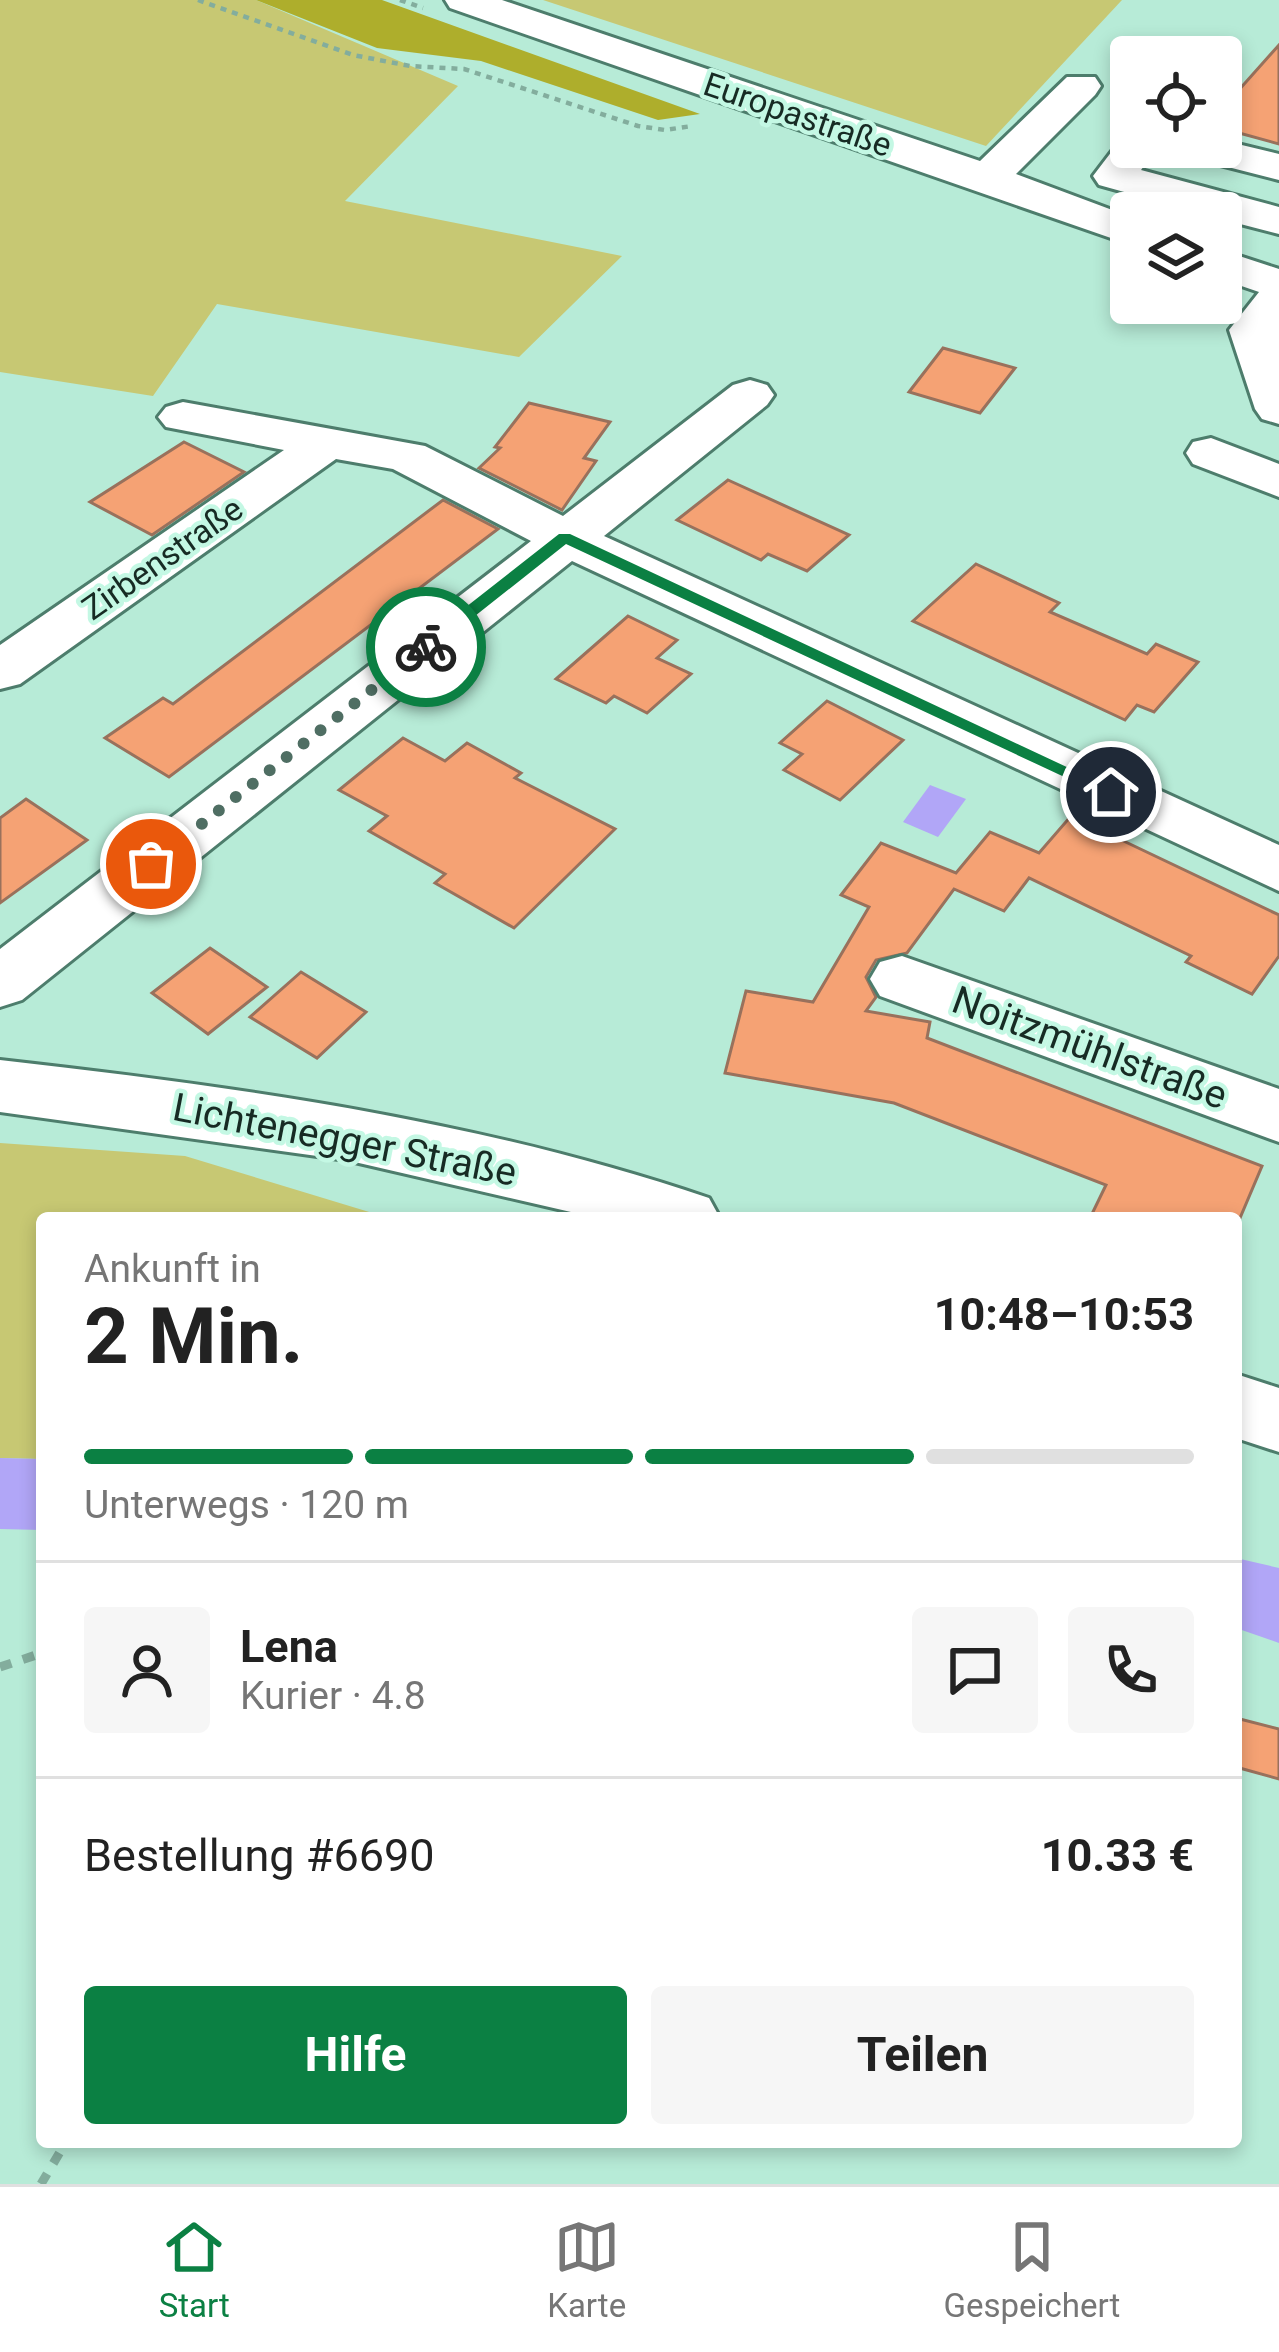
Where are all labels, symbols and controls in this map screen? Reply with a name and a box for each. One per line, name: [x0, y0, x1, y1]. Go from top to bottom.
map controls: [1110, 36, 1242, 324]
button: locate: [1110, 36, 1242, 168]
street label: Europastraße: [699, 64, 897, 165]
button: layers: [1110, 192, 1242, 324]
street label: Zirbenstraße: [75, 489, 250, 628]
courier: [366, 587, 486, 707]
icon: bike: [393, 614, 459, 680]
pin: [1060, 741, 1162, 843]
icon: home: [1078, 759, 1144, 825]
pin: [100, 813, 202, 915]
icon: bag: [118, 831, 184, 897]
street label: Noitzmühlstraße: [946, 977, 1233, 1119]
street label: Lichtenegger Straße: [169, 1084, 520, 1196]
text: Ankunft in: [84, 1246, 261, 1292]
text: 10:48–10:53: [934, 1288, 1194, 1341]
text: 2 Min.: [84, 1291, 303, 1382]
text: Unterwegs · 120 m: [84, 1482, 409, 1528]
button: person: [84, 1607, 210, 1733]
button: chat: [912, 1607, 1038, 1733]
button: phone: [1068, 1607, 1194, 1733]
text: Lena: [240, 1620, 338, 1673]
text: Kurier · 4.8: [240, 1673, 426, 1719]
text: Bestellung #6690: [84, 1829, 435, 1882]
text: 10.33 €: [1041, 1829, 1194, 1882]
button: Hilfe: [84, 1986, 627, 2124]
button: Teilen: [651, 1986, 1194, 2124]
tab: Start: [159, 2214, 230, 2325]
tab: Karte: [547, 2214, 626, 2325]
tab: Gespeichert: [944, 2214, 1120, 2325]

